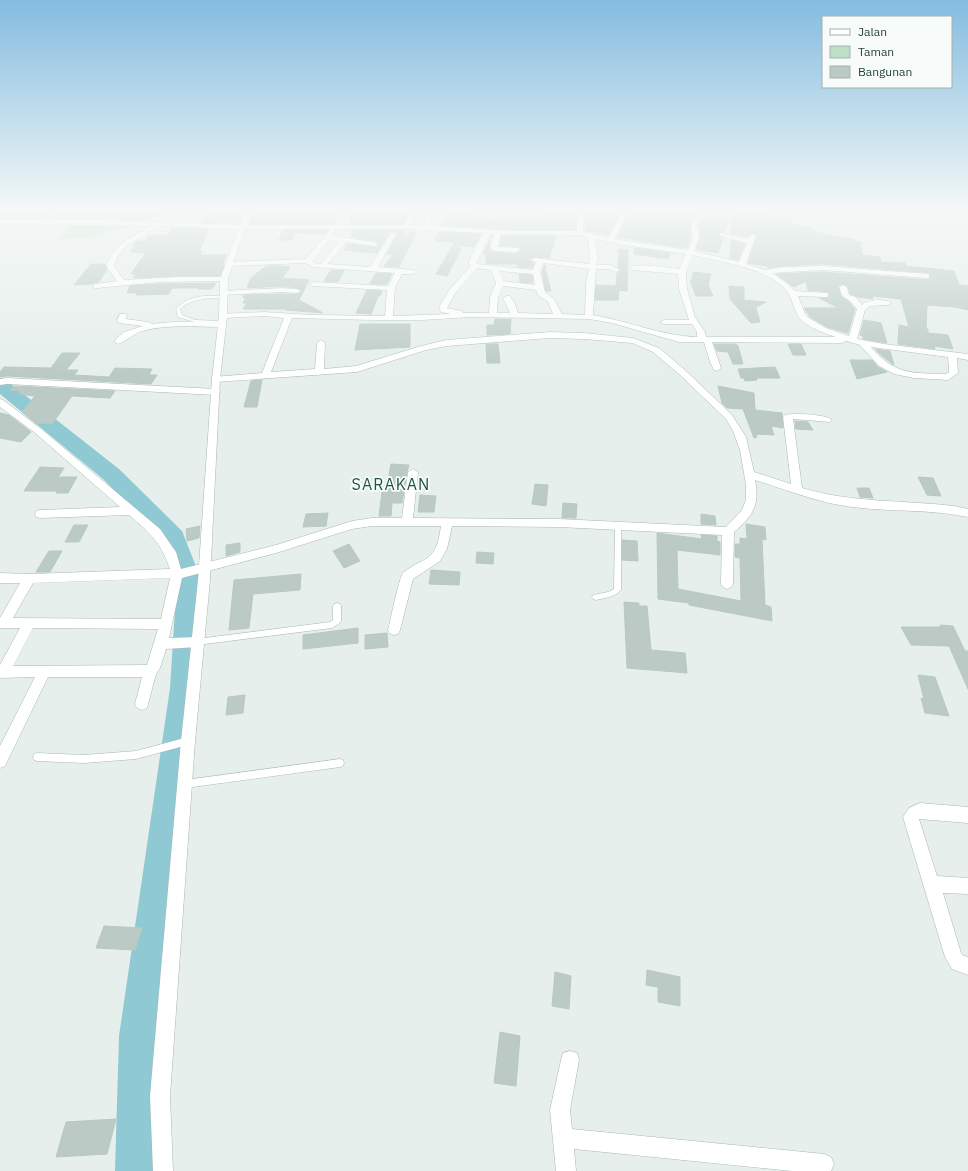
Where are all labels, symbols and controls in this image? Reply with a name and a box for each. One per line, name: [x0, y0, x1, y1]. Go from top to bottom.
legend: [822, 16, 952, 88]
text: Jalan: [858, 24, 887, 39]
text: Taman: [858, 44, 894, 59]
text: Bangunan: [858, 64, 912, 79]
district label: SARAKAN: [352, 474, 430, 494]

